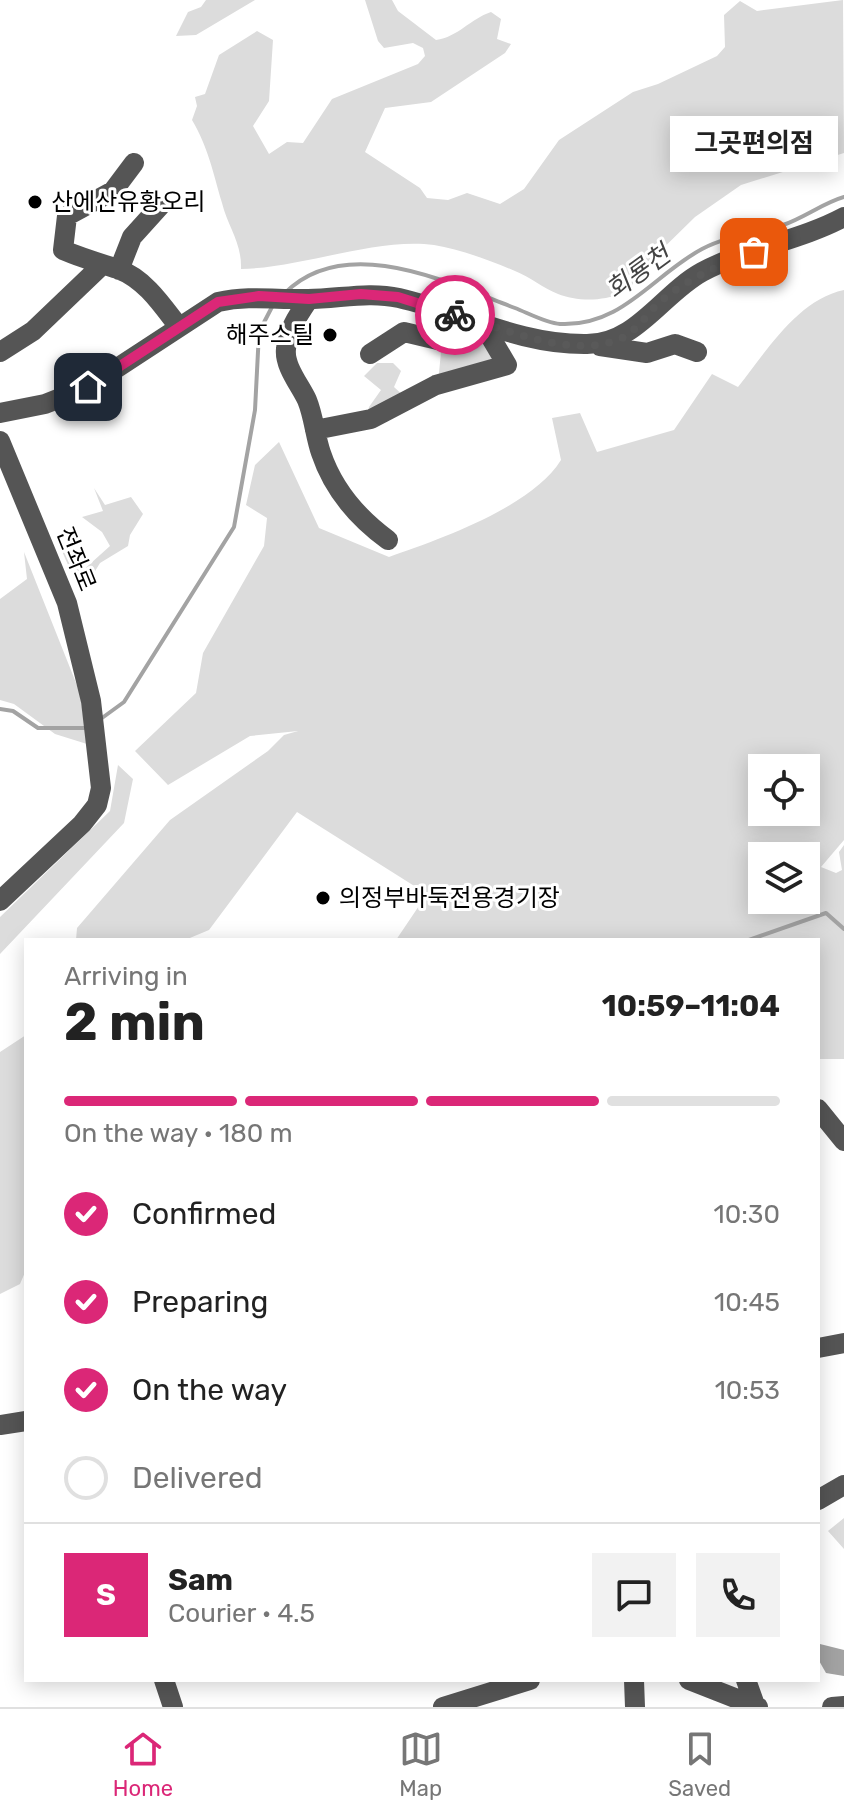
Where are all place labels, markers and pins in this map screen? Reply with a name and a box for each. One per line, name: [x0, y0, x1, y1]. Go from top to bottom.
callout: 그곳편의점: [670, 116, 838, 172]
place label: 산에산유황오리: [51, 188, 206, 216]
marker: 산에산유황오리: [26, 193, 44, 211]
pin: [720, 218, 788, 286]
place label: 해주스틸: [226, 321, 314, 349]
marker: 해주스틸: [321, 326, 339, 344]
pin: [54, 353, 122, 421]
place label: 의정부바둑전용경기장: [339, 884, 560, 912]
marker: 의정부바둑전용경기장: [314, 889, 332, 907]

